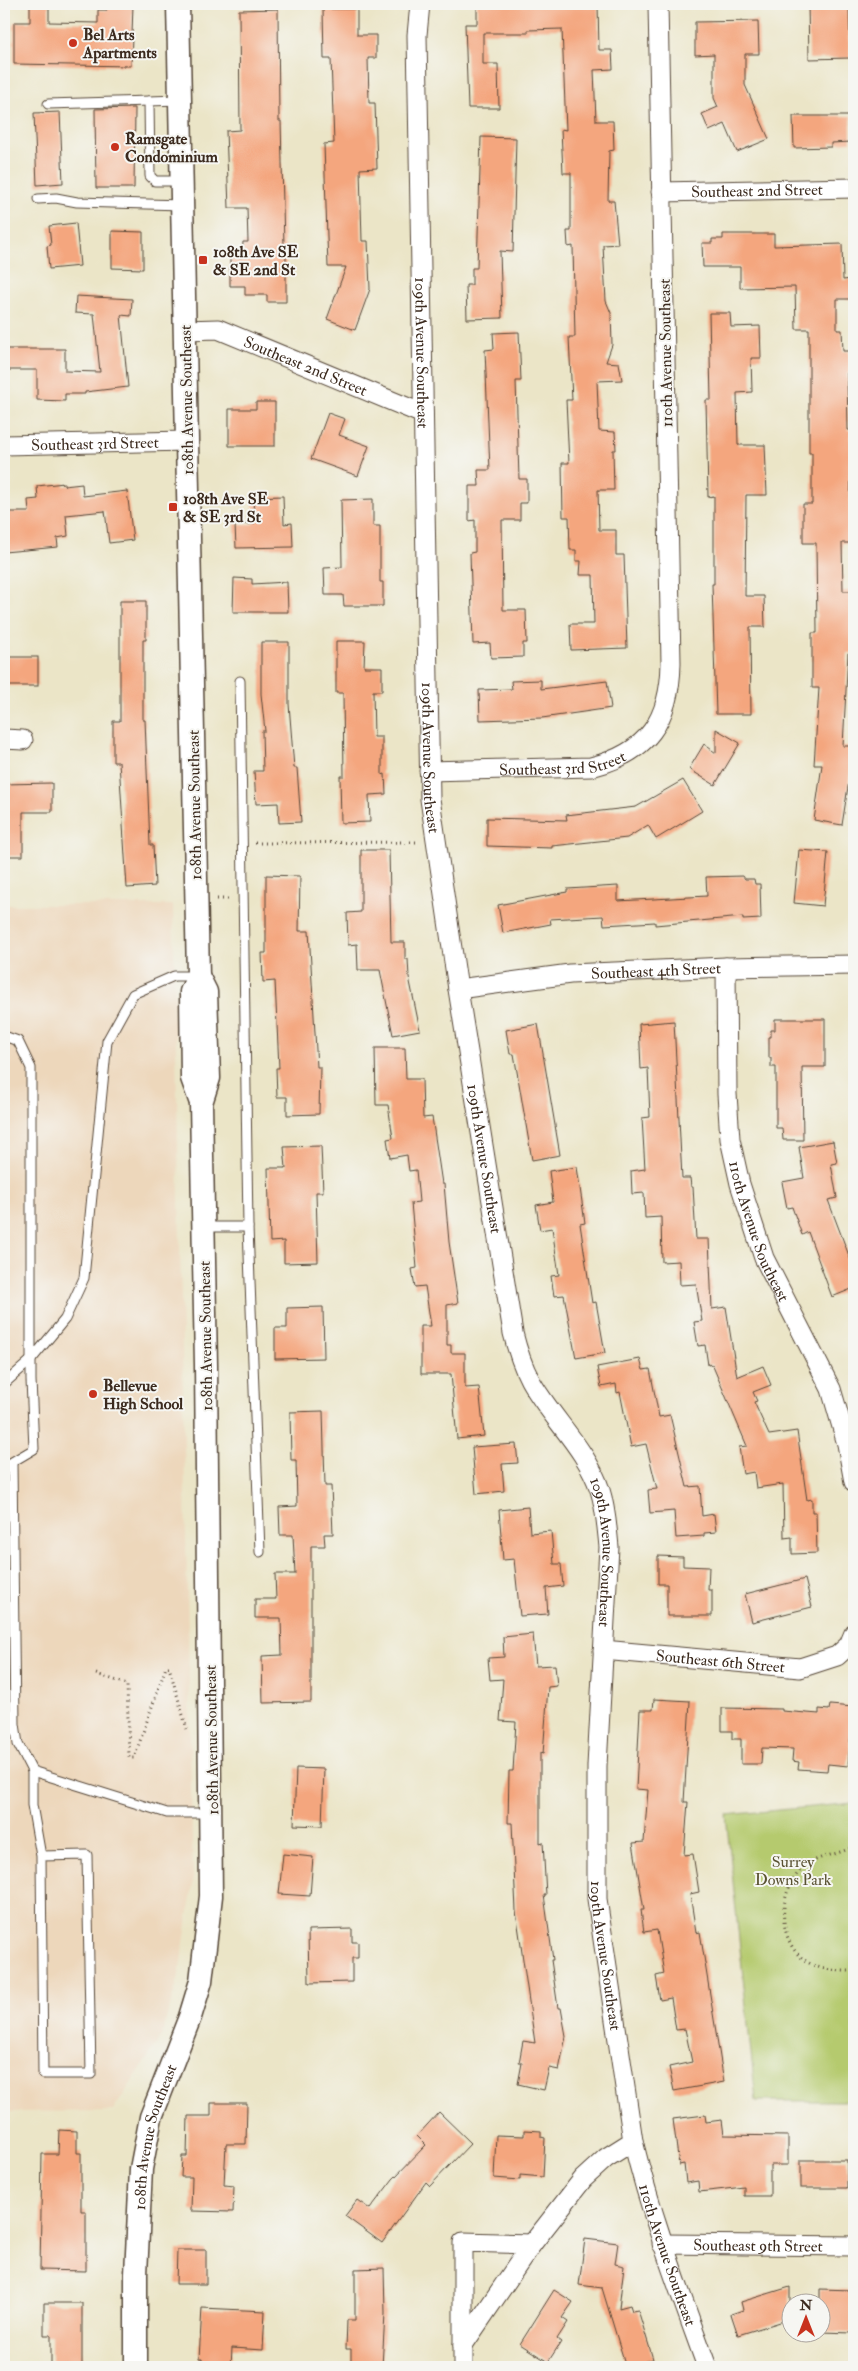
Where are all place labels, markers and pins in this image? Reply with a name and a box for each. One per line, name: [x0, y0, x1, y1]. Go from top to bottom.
place label: Bel Arts Apartments: [82, 25, 157, 64]
marker: Bel Arts Apartments: [67, 37, 79, 49]
place label: Ramsgate Condominium: [125, 129, 219, 167]
marker: Ramsgate Condominium: [109, 141, 121, 153]
place label: 108th Ave SE & SE 2nd St: [213, 242, 299, 280]
marker: 108th Ave SE & SE 2nd St: [197, 254, 209, 266]
place label: 108th Ave SE & SE 3rd St: [183, 489, 269, 527]
marker: 108th Ave SE & SE 3rd St: [167, 501, 179, 513]
place label: Bellevue High School: [103, 1376, 184, 1415]
marker: Bellevue High School: [87, 1388, 99, 1400]

